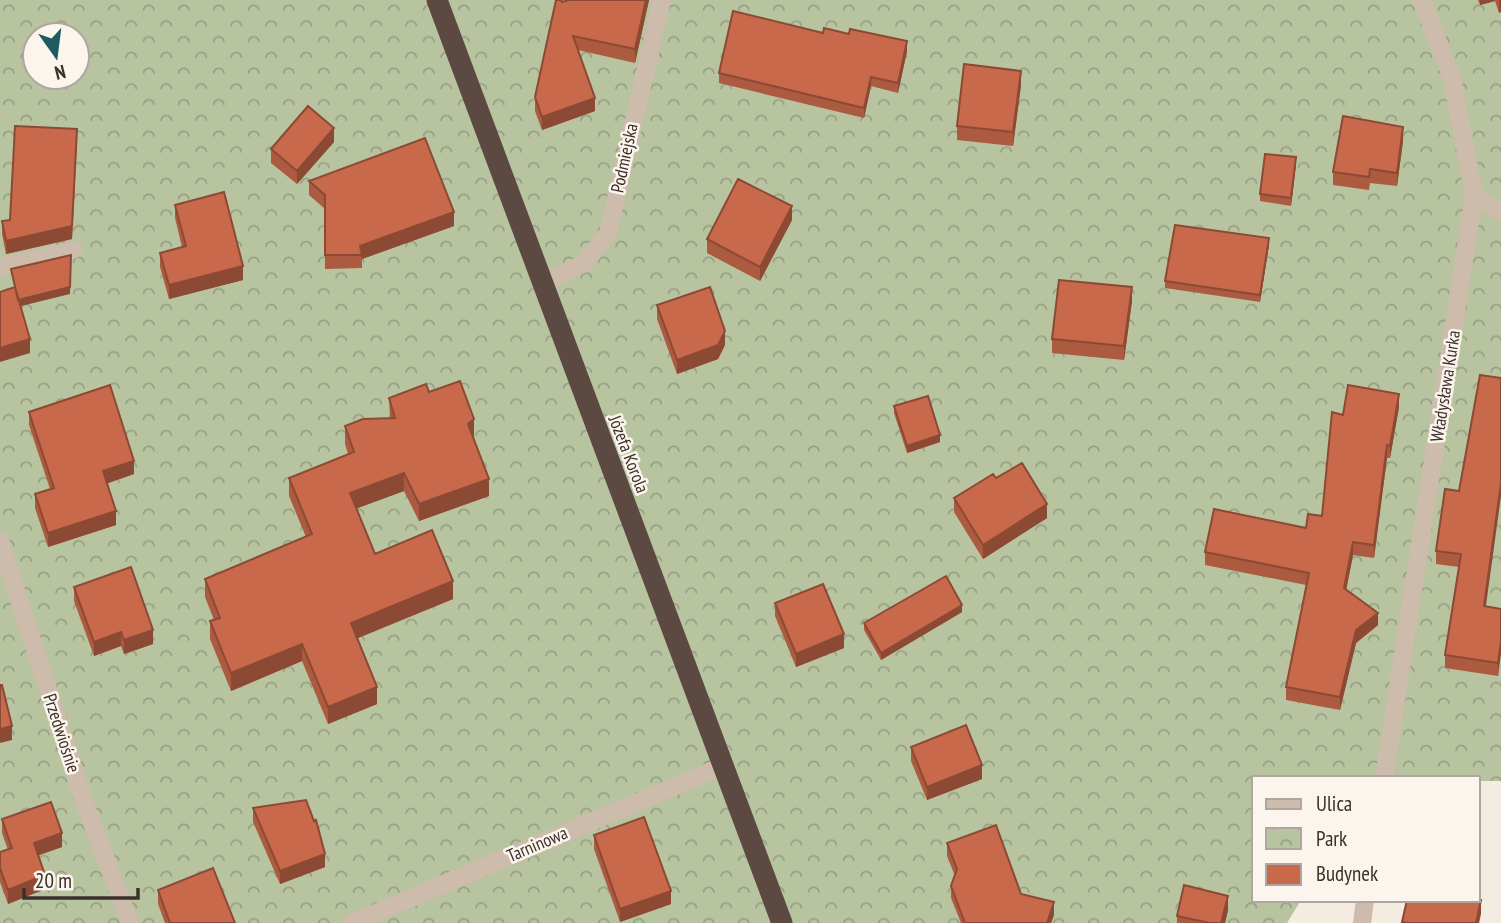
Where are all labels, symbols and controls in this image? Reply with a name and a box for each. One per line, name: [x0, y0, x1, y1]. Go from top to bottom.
north arrow: [21, 21, 91, 91]
text: N: [52, 60, 68, 85]
street label: Podmiejska: [605, 121, 643, 195]
street label: Władysława Kurka: [1425, 329, 1465, 443]
street label: Józefa Korola: [603, 411, 654, 496]
street label: Przedwiośnie: [38, 691, 86, 775]
legend: [1252, 776, 1480, 902]
text: Ulica: [1316, 790, 1352, 817]
street label: Tarninowa: [503, 821, 571, 867]
text: Park: [1316, 825, 1347, 852]
scale bar: [24, 856, 138, 900]
text: Budynek: [1316, 860, 1378, 887]
text: 20 m: [35, 867, 72, 894]

